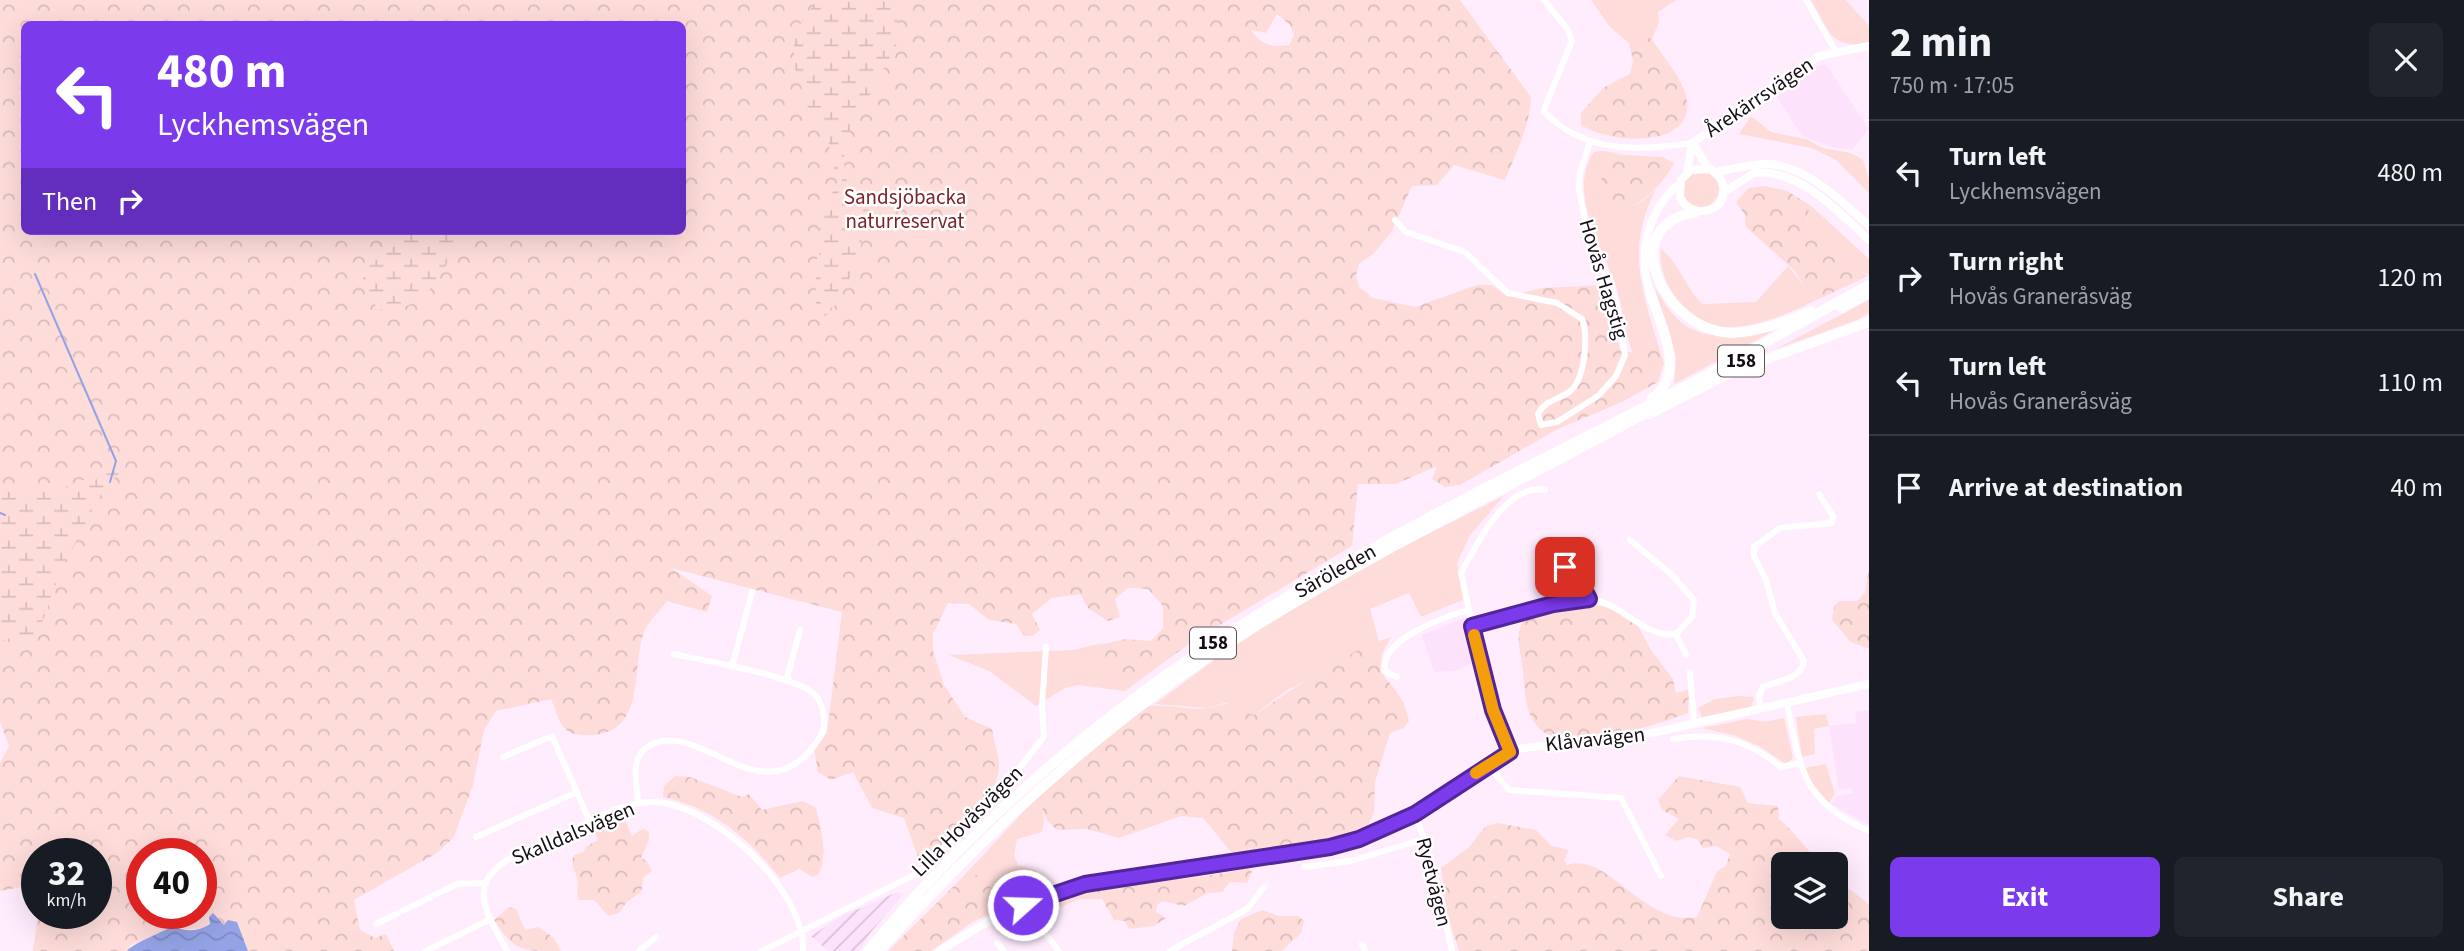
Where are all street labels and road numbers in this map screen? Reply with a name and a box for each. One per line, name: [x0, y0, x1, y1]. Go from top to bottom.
street label: Årekärrsvägen: [1699, 50, 1819, 144]
street label: Hovås Hagstig: [1572, 215, 1637, 343]
road number: 158: [1718, 346, 1764, 376]
street label: Säröleden: [1289, 536, 1381, 606]
road number: 158: [1190, 628, 1236, 658]
street label: Klåvavägen: [1544, 719, 1646, 759]
street label: Lilla Hovåsvägen: [904, 758, 1030, 884]
street label: Skalldalsvägen: [507, 794, 639, 872]
street label: Ryetvägen: [1408, 834, 1460, 930]

